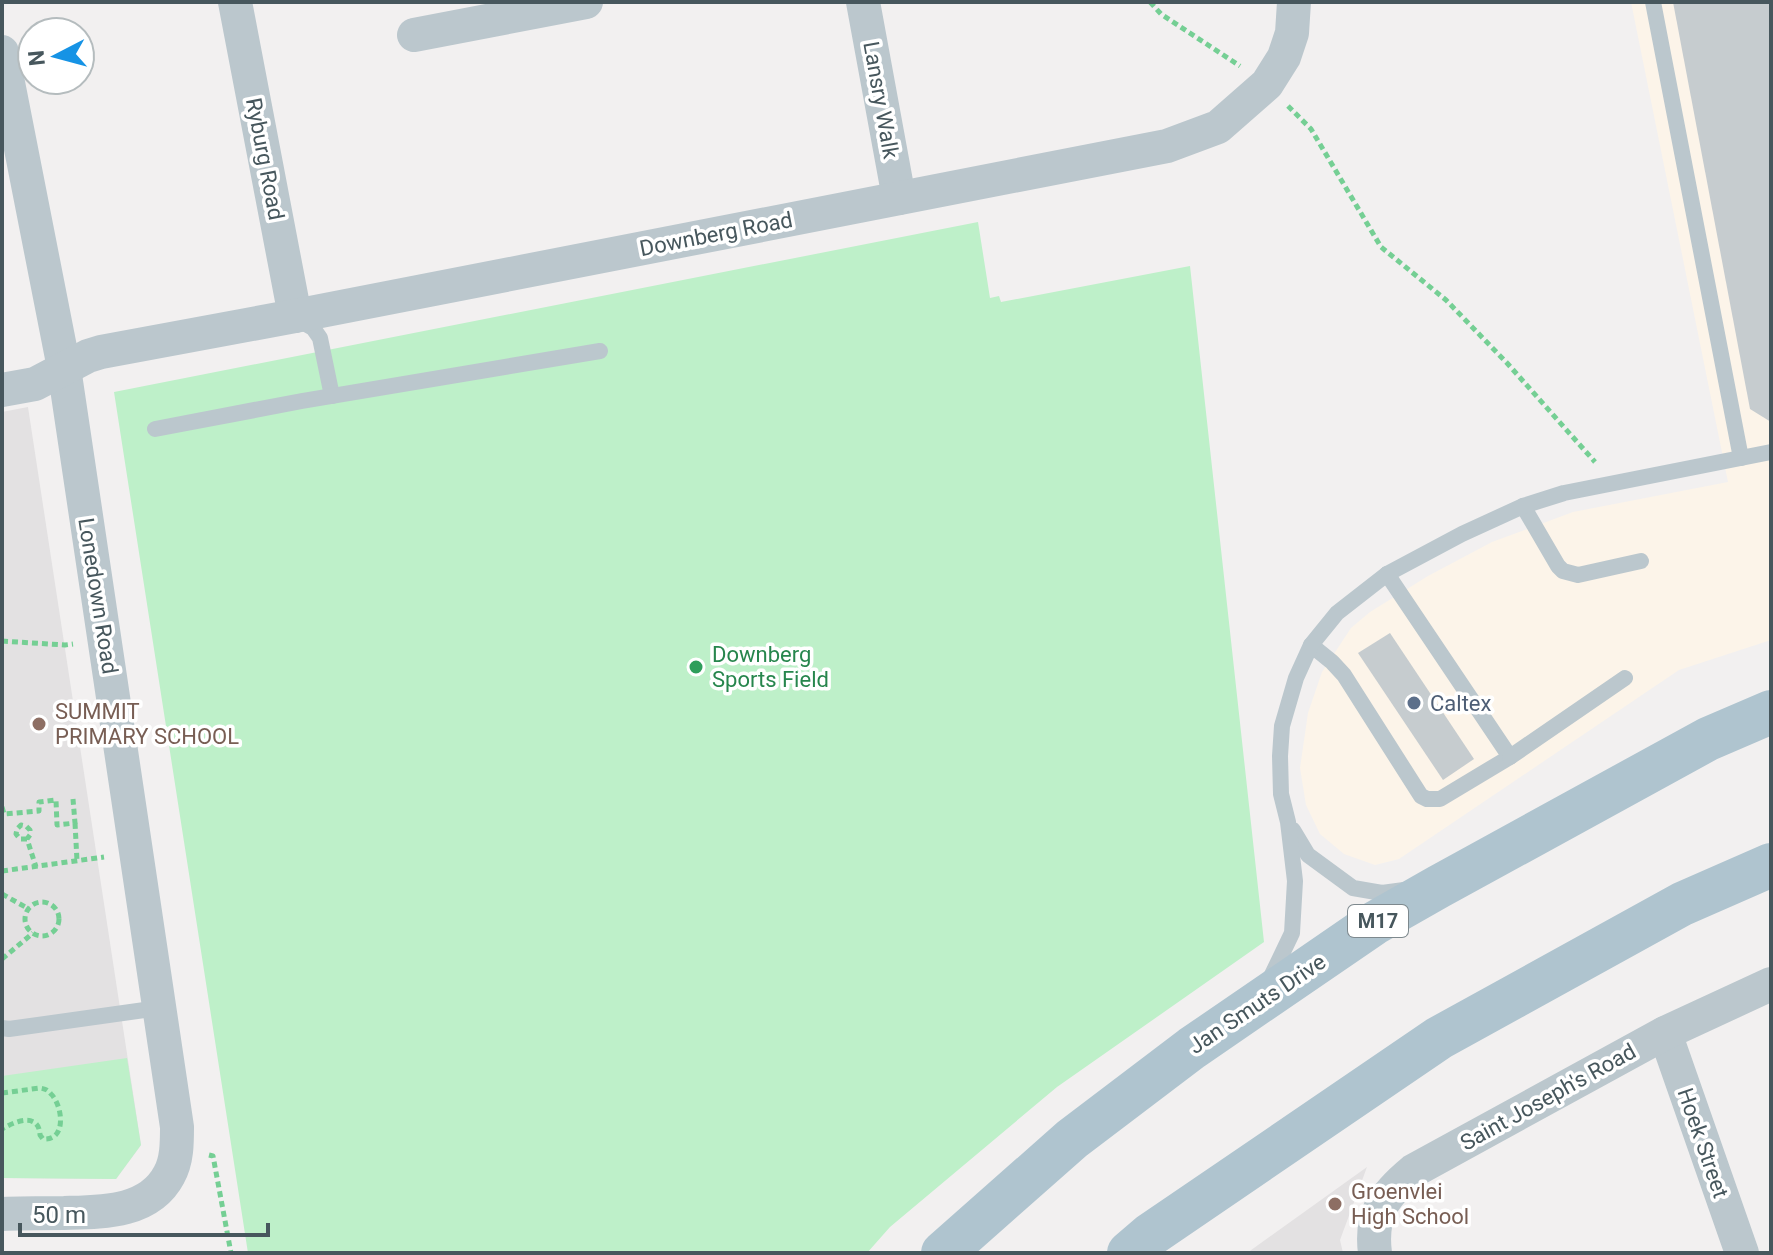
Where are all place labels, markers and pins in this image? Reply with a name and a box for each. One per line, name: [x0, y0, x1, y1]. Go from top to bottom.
place label: Downberg Sports Field: [712, 642, 829, 692]
marker: Downberg Sports Field: [687, 658, 705, 676]
place label: Caltex: [1430, 691, 1491, 716]
marker: Caltex: [1405, 694, 1423, 712]
place label: SUMMIT PRIMARY SCHOOL: [55, 699, 239, 749]
marker: SUMMIT PRIMARY SCHOOL: [30, 715, 48, 733]
place label: Groenvlei High School: [1351, 1179, 1469, 1229]
marker: Groenvlei High School: [1326, 1195, 1344, 1213]

